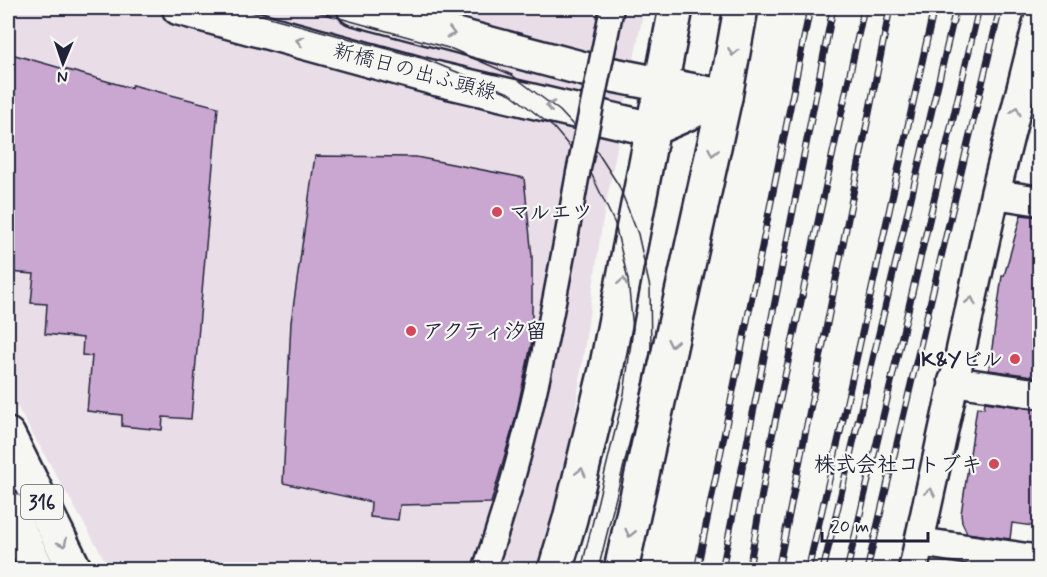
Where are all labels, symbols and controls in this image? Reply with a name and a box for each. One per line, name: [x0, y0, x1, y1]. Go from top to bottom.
one-way arrow: [446, 26, 456, 39]
north arrow: [33, 33, 93, 93]
one-way arrow: [295, 36, 306, 48]
street label: 新橋日の出ふ頭線: [330, 37, 500, 107]
one-way arrow: [727, 47, 740, 57]
text: N: [57, 66, 68, 87]
one-way arrow: [545, 100, 555, 113]
one-way arrow: [1008, 107, 1021, 117]
one-way arrow: [707, 147, 720, 157]
place label: マルエツ: [509, 199, 593, 227]
marker: マルエツ: [490, 205, 504, 219]
one-way arrow: [616, 277, 629, 287]
one-way arrow: [964, 296, 977, 306]
place label: アクティ汐留: [423, 318, 546, 346]
marker: アクティ汐留: [404, 324, 418, 338]
one-way arrow: [666, 337, 679, 347]
place label: K&Yビル: [921, 346, 1003, 374]
marker: K&Yビル: [1008, 352, 1022, 366]
place label: 株式会社コトブキ: [814, 451, 982, 479]
marker: 株式会社コトブキ: [987, 457, 1001, 471]
one-way arrow: [573, 468, 586, 478]
road number: 316: [21, 485, 63, 519]
one-way arrow: [923, 487, 936, 497]
scale bar: [822, 505, 928, 543]
text: 20 m: [831, 515, 869, 539]
one-way arrow: [624, 528, 637, 538]
one-way arrow: [55, 537, 67, 548]

